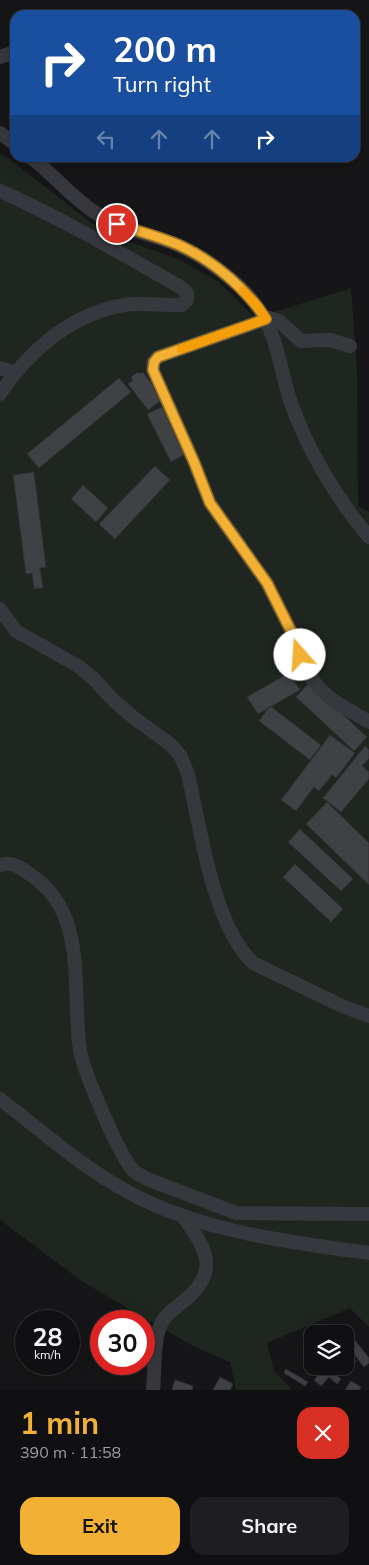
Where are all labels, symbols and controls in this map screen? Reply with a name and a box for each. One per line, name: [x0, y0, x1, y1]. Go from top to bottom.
text: 200 m: [113, 27, 217, 71]
icon: right: [30, 30, 95, 95]
text: Turn right: [113, 70, 211, 98]
icon: left: [92, 125, 120, 153]
icon: ahead: [145, 125, 173, 153]
icon: ahead: [198, 125, 226, 153]
icon: right: [251, 125, 279, 153]
pin: [96, 203, 138, 245]
icon: arrive: [103, 210, 131, 238]
position arrow: [273, 628, 325, 680]
speed limit sign: 30: [90, 1310, 155, 1375]
text: 28: [32, 1321, 63, 1352]
map controls: [304, 1325, 354, 1375]
button: layers: [304, 1325, 354, 1375]
text: km/h: [34, 1347, 61, 1362]
text: 1 min: [20, 1404, 99, 1442]
button: close: [297, 1407, 349, 1459]
text: 390 m · 11:58: [20, 1442, 121, 1462]
button: Exit: [20, 1497, 180, 1555]
button: Share: [190, 1497, 349, 1555]

